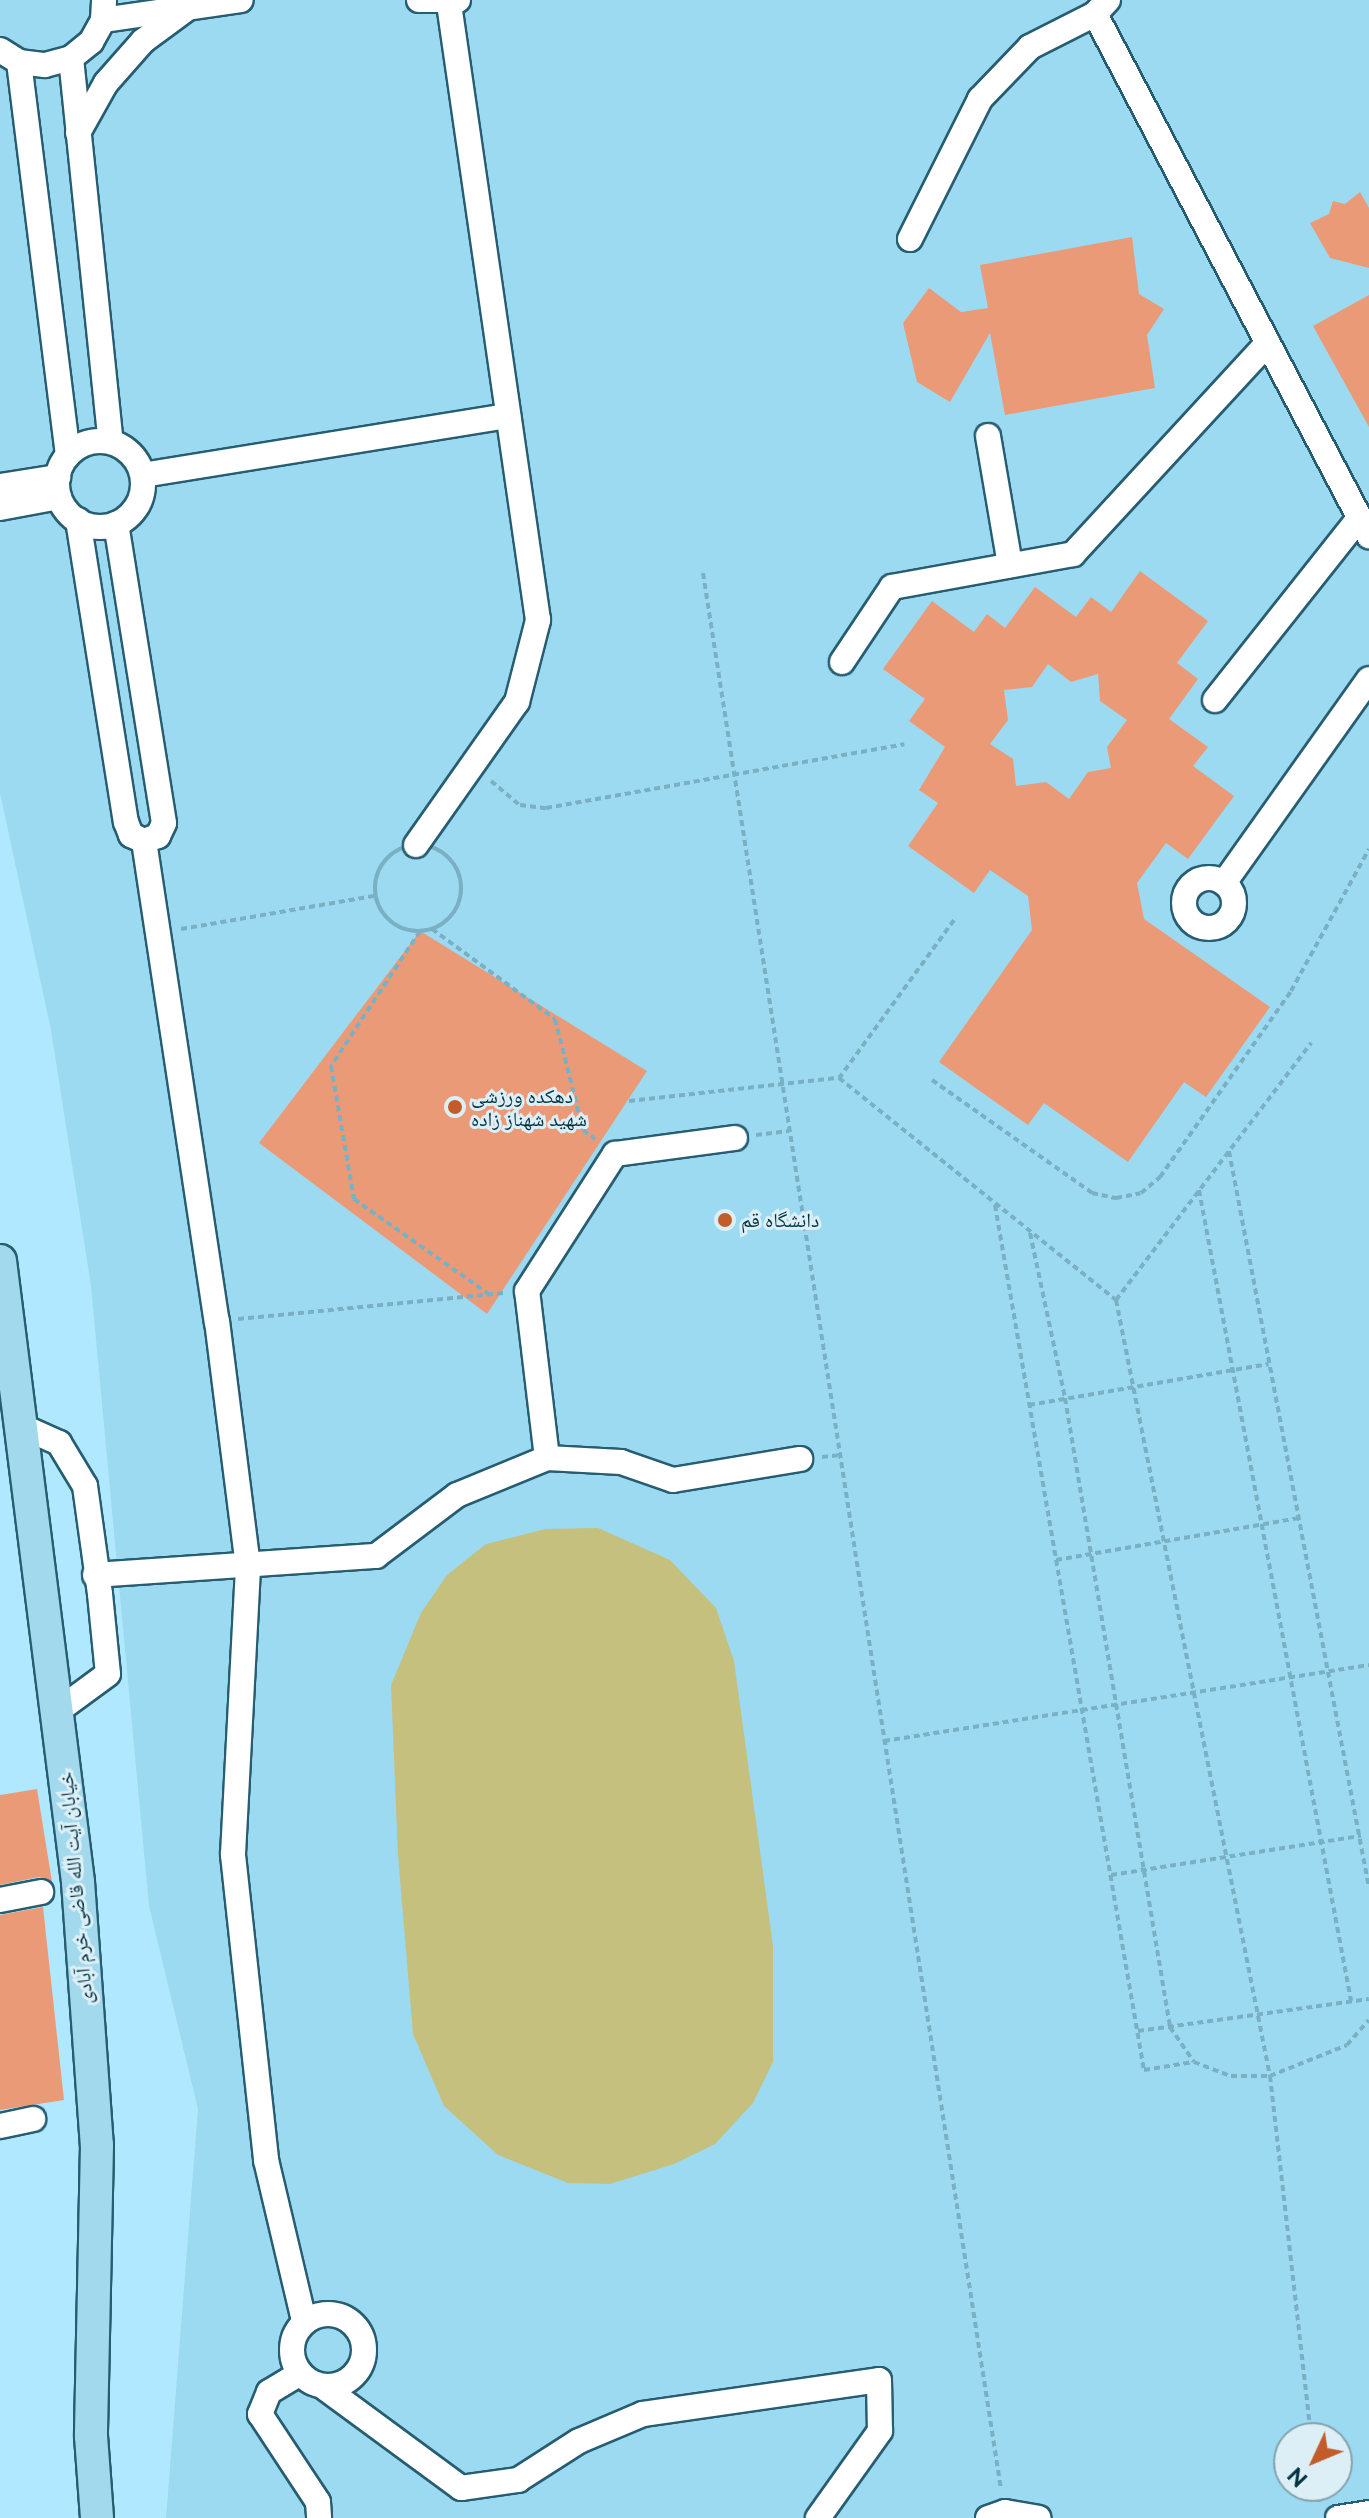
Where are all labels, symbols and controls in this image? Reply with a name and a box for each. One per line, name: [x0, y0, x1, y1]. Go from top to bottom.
place label: دهکده ورزشی شهید شهناز زاده: [471, 1084, 587, 1131]
marker: دهکده ورزشی شهید شهناز زاده: [446, 1098, 464, 1116]
place label: دانشگاه قم: [741, 1208, 819, 1232]
marker: دانشگاه قم: [716, 1211, 734, 1229]
street label: خیابان آیت الله قاضی خرم آبادی: [54, 1771, 98, 2005]
north arrow: [1273, 2422, 1353, 2502]
text: N: [1282, 2462, 1312, 2492]

